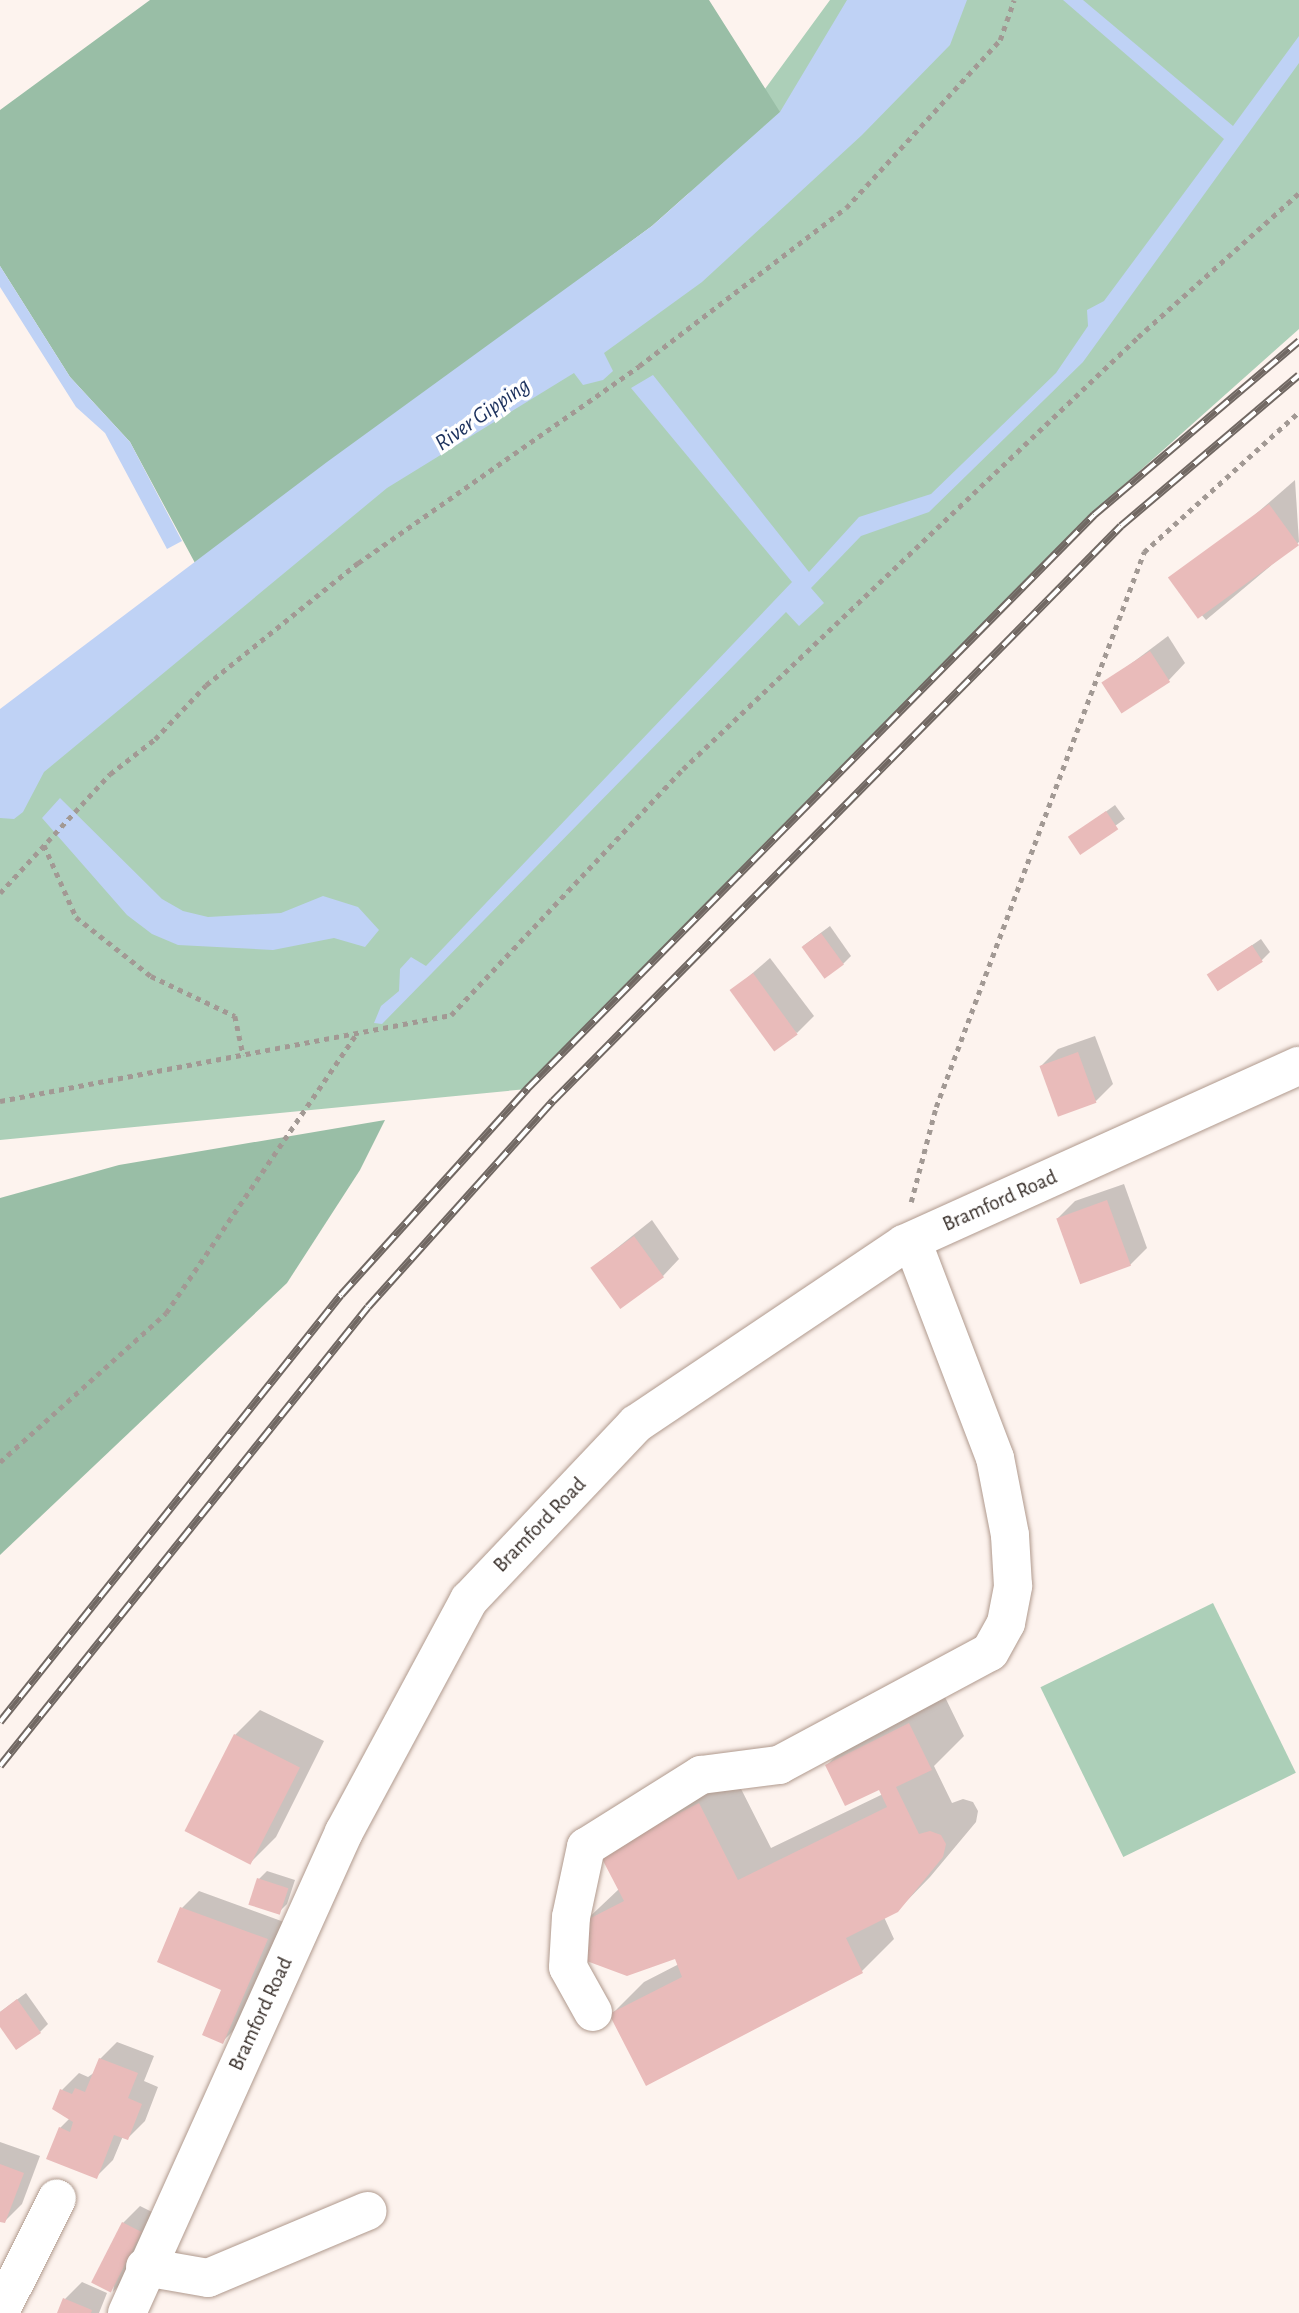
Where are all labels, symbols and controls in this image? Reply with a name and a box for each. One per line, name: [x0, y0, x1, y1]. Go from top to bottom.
water label: River Gipping: [430, 372, 536, 458]
street label: Bramford Road: [939, 1165, 1061, 1237]
street label: Bramford Road: [488, 1472, 592, 1578]
street label: Bramford Road: [224, 1953, 298, 2075]

